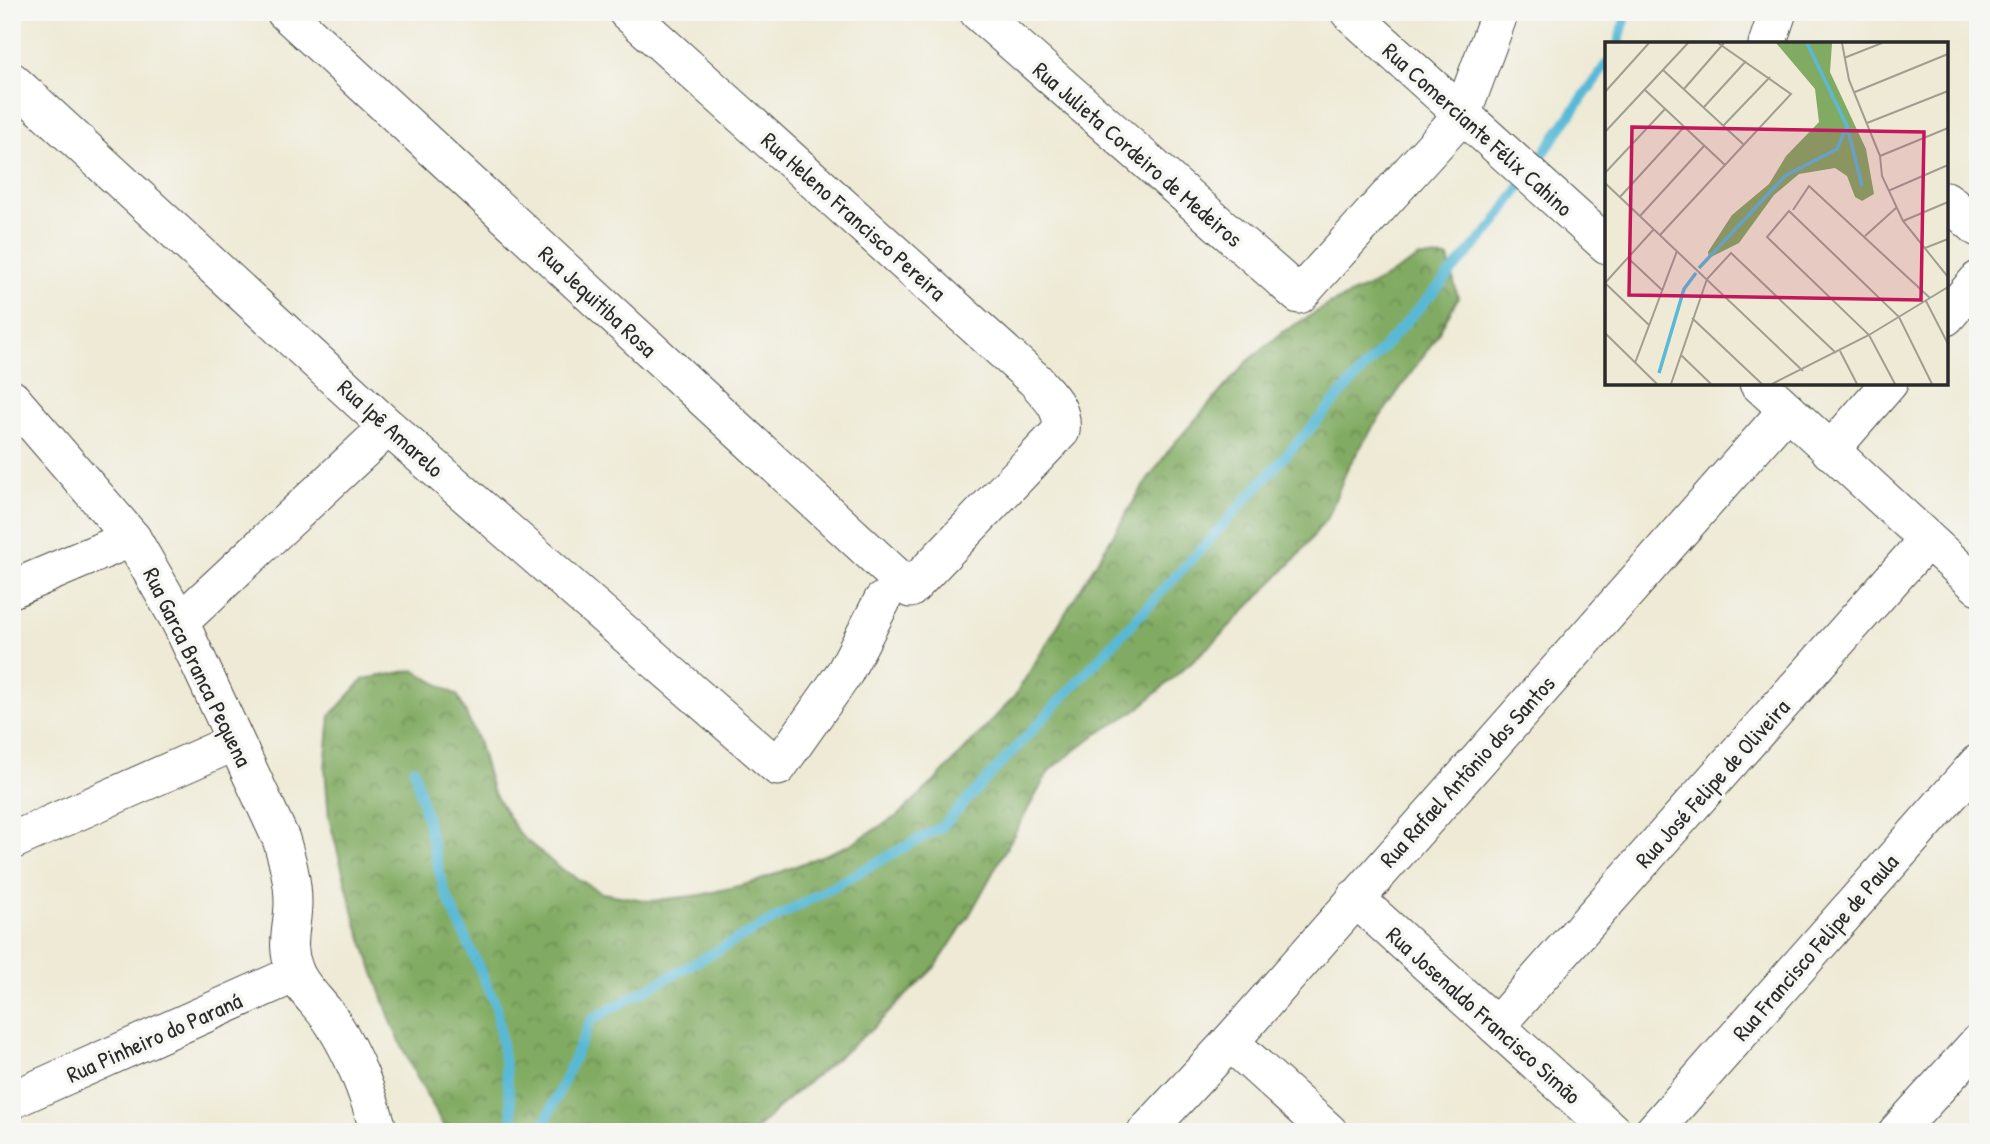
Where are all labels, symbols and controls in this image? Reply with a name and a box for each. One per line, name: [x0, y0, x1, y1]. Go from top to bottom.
street label: Rua Comerciante Félix Cahino: [1376, 35, 1580, 223]
inset map: [1605, 42, 1948, 385]
street label: Rua Julieta Cordeiro de Medeiros: [1027, 54, 1249, 254]
street label: Rua Heleno Francisco Pereira: [755, 125, 953, 307]
street label: Rua Jequitiba Rosa: [532, 238, 664, 364]
street label: Rua Ipê Amarelo: [331, 372, 451, 484]
street label: Rua Garca Branca Pequena: [136, 562, 260, 772]
street label: Rua Rafael Antônio dos Santos: [1372, 668, 1562, 874]
street label: Rua José Felipe de Oliveira: [1628, 692, 1796, 874]
street label: Rua Francisco Felipe de Paula: [1725, 847, 1905, 1047]
street label: Rua Josenaldo Francisco Simão: [1380, 919, 1588, 1111]
street label: Rua Pinheiro do Paraná: [61, 984, 247, 1090]

